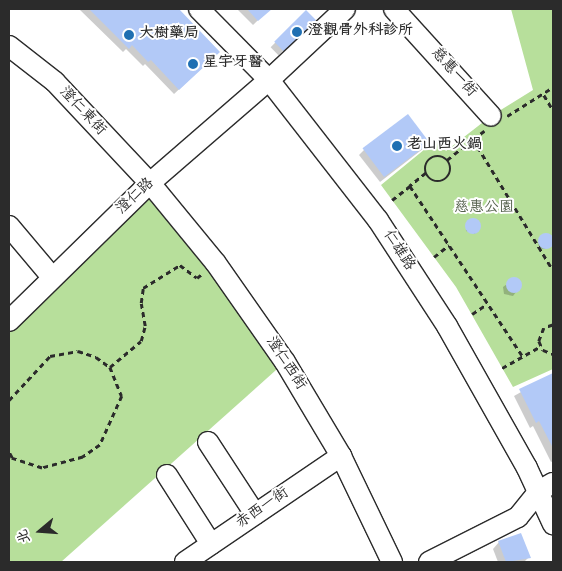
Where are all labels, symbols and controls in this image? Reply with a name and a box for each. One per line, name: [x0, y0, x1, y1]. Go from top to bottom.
place label: 澄觀骨外科診所: [308, 23, 413, 41]
marker: 澄觀骨外科診所: [290, 25, 304, 39]
place label: 大樹藥局: [139, 26, 199, 44]
marker: 大樹藥局: [123, 29, 135, 41]
street label: 慈惠一街: [426, 45, 480, 101]
place label: 星宇牙醫: [203, 55, 263, 73]
marker: 星宇牙醫: [187, 58, 199, 70]
street label: 澄仁東街: [55, 84, 109, 140]
place label: 老山西火鍋: [407, 137, 482, 155]
marker: 老山西火鍋: [391, 140, 403, 152]
street label: 澄仁路: [113, 175, 159, 219]
park label: 慈惠公園: [454, 200, 514, 218]
street label: 仁雄路: [378, 227, 418, 275]
street label: 澄仁西街: [261, 334, 309, 394]
street label: 赤西一街: [233, 485, 293, 533]
north arrow: [15, 506, 65, 556]
text: 北: [15, 527, 36, 545]

